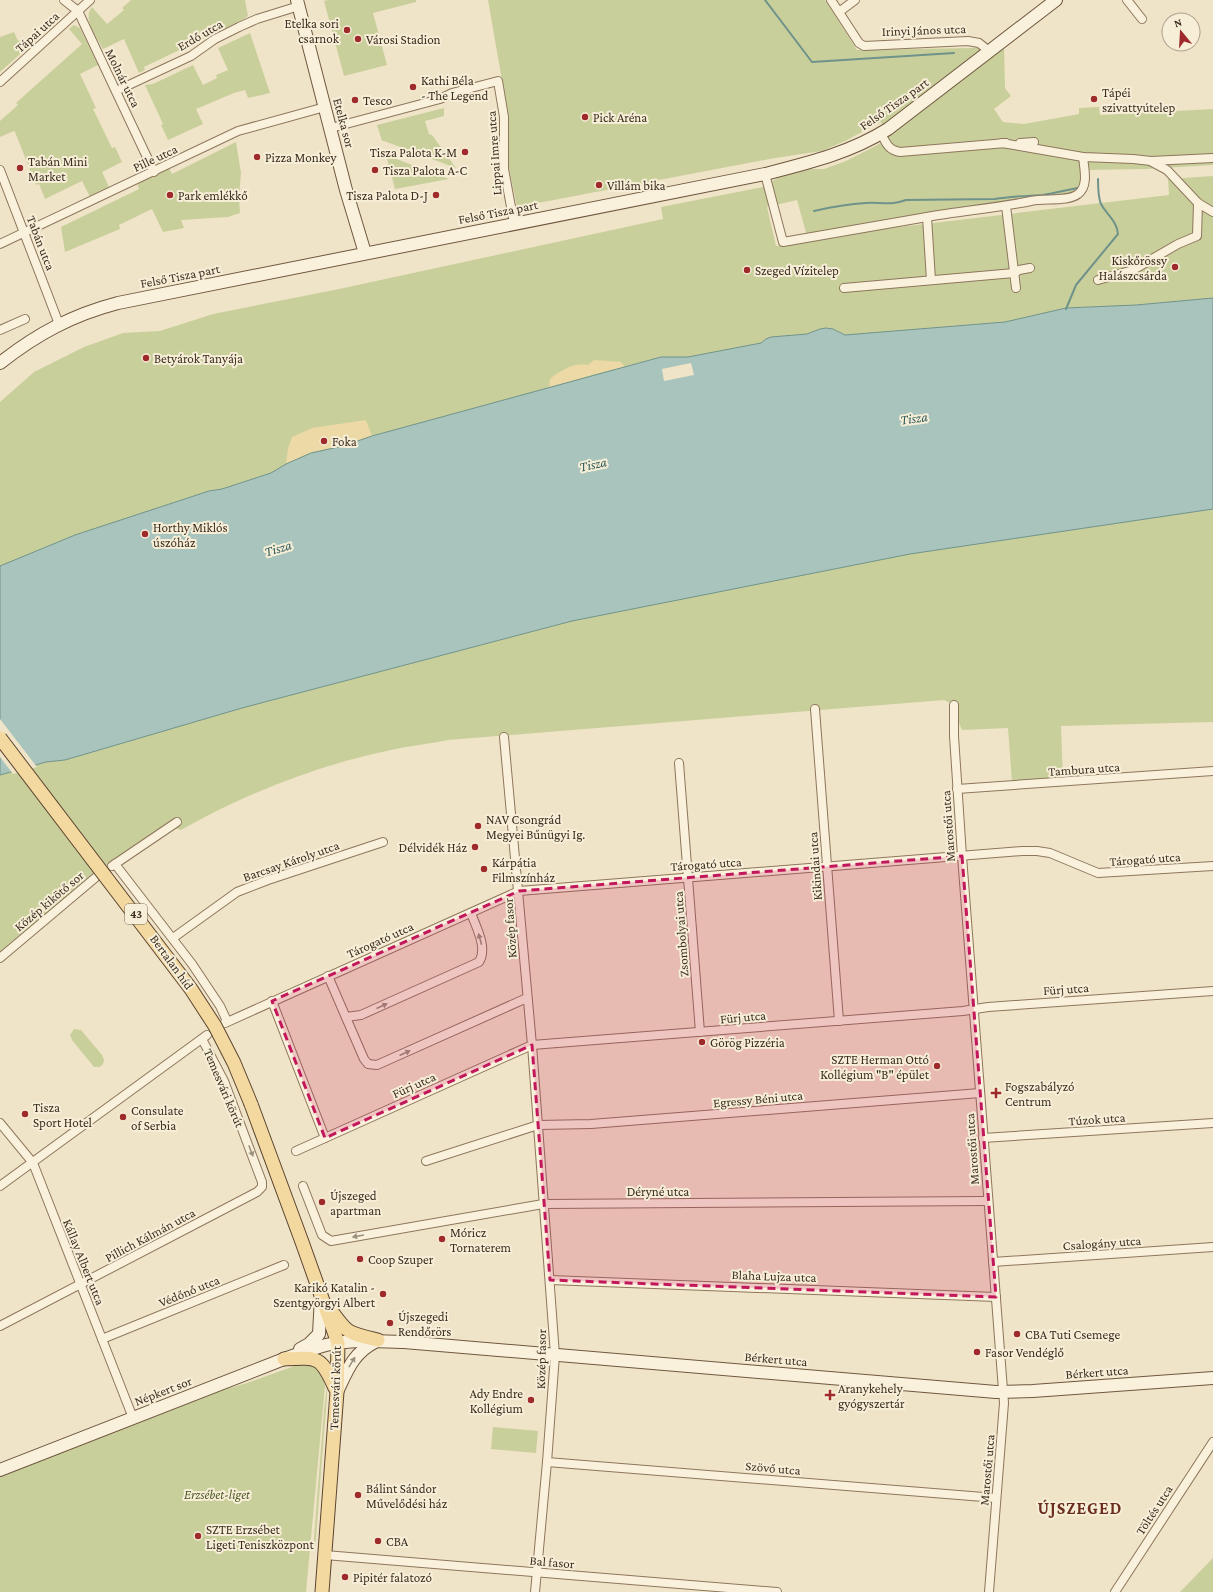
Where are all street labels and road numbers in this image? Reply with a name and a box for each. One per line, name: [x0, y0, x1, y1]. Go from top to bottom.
street label: Tápai utca: [12, 8, 62, 56]
street label: Erdő utca: [175, 16, 225, 54]
street label: Irinyi János utca: [882, 21, 966, 39]
street label: Molnár utca: [102, 46, 144, 110]
street label: Felső Tisza part: [857, 74, 932, 133]
street label: Etelka sor: [330, 96, 358, 150]
street label: Lippai Imre utca: [484, 110, 504, 196]
street label: Pille utca: [130, 141, 180, 175]
street label: Felső Tisza part: [457, 197, 540, 227]
street label: Tabán utca: [24, 214, 58, 272]
street label: Felső Tisza part: [139, 261, 222, 291]
street label: Tambura utca: [1048, 759, 1120, 779]
street label: Marostői utca: [938, 790, 958, 862]
street label: Kikindai utca: [805, 831, 825, 901]
street label: Barcsay Károly utca: [241, 837, 341, 885]
street label: Tárogató utca: [1109, 849, 1181, 869]
street label: Tárogató utca: [670, 854, 742, 874]
street label: Közép kikötő sor: [11, 867, 87, 934]
street label: Zsombolyai utca: [671, 891, 691, 977]
street label: Közép fasor: [500, 897, 520, 959]
road number: 43: [125, 904, 147, 924]
street label: Tárogató utca: [344, 919, 416, 961]
street label: Bertalan híd: [147, 932, 197, 992]
street label: Fürj utca: [1043, 980, 1089, 999]
street label: Fürj utca: [719, 1008, 767, 1027]
street label: Temesvári körút: [201, 1046, 248, 1130]
street label: Fürj utca: [390, 1069, 438, 1102]
street label: Egressy Béni utca: [713, 1088, 803, 1110]
street label: Túzok utca: [1068, 1110, 1126, 1128]
street label: Marostői utca: [962, 1113, 982, 1185]
street label: Déryné utca: [627, 1184, 689, 1199]
street label: Pillich Kálmán utca: [102, 1205, 198, 1265]
street label: Kállay Albert utca: [60, 1217, 108, 1307]
street label: Csalogány utca: [1062, 1233, 1142, 1253]
street label: Blaha Lujza utca: [731, 1267, 817, 1286]
street label: Védőnő utca: [156, 1272, 222, 1310]
street label: Közép fasor: [533, 1328, 549, 1389]
street label: Temesvári körút: [326, 1345, 344, 1430]
street label: Bérkert utca: [744, 1349, 808, 1369]
street label: Bérkert utca: [1065, 1362, 1129, 1382]
street label: Népkert sor: [132, 1373, 194, 1409]
street label: Marostői utca: [976, 1434, 998, 1506]
street label: Szövő utca: [745, 1458, 801, 1478]
street label: Töltés utca: [1132, 1482, 1176, 1538]
street label: Bal fasor: [529, 1553, 575, 1571]

